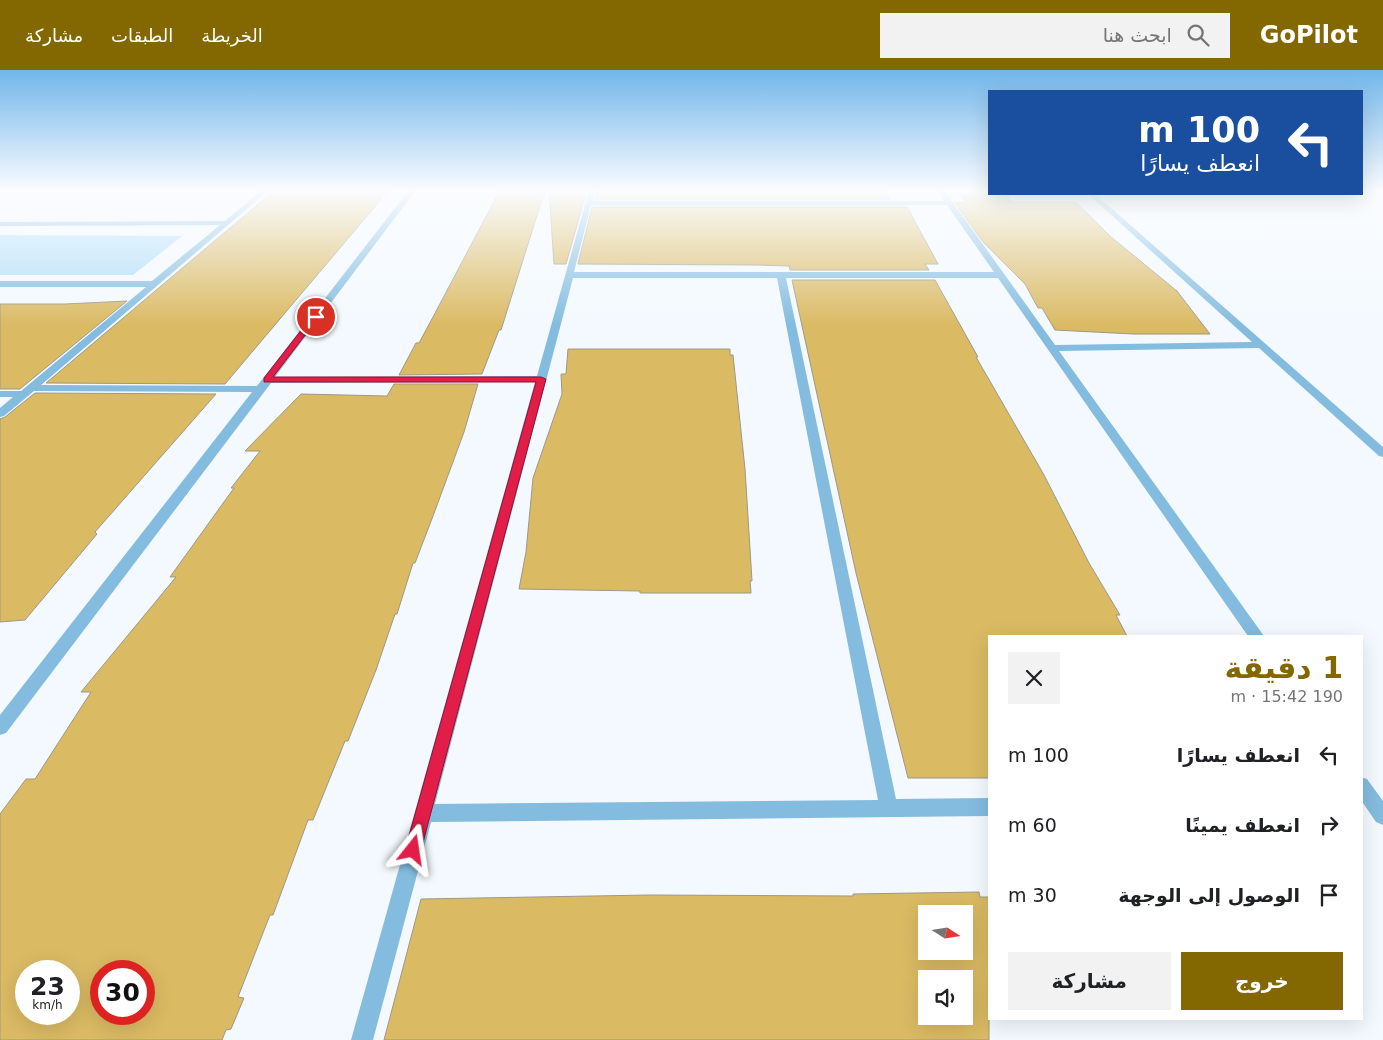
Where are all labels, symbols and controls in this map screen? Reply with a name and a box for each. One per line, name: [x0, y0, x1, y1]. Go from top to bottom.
search box: [880, 13, 1230, 58]
icon: search: [1184, 21, 1212, 49]
text: GoPilot: [1260, 21, 1358, 49]
text: ابحث هنا: [1103, 24, 1172, 46]
text: مشاركة: [25, 25, 83, 46]
text: الطبقات: [111, 25, 173, 46]
text: الخريطة: [201, 25, 263, 46]
text: 100 m: [1138, 110, 1260, 150]
icon: left: [1278, 110, 1343, 175]
text: انعطف يسارًا: [1140, 151, 1260, 176]
pin: [295, 296, 337, 338]
icon: arrive: [302, 303, 330, 331]
text: 1 دقيقة: [1225, 650, 1343, 685]
button: close: [1008, 652, 1060, 704]
text: 190 m · 15:42: [1230, 687, 1343, 706]
icon: left: [1315, 741, 1343, 769]
text: 100 m: [1008, 744, 1069, 766]
text: انعطف يسارًا: [1177, 744, 1300, 766]
icon: right: [1315, 811, 1343, 839]
text: 60 m: [1008, 814, 1057, 836]
text: انعطف يمينًا: [1185, 814, 1300, 836]
position arrow: [386, 823, 438, 875]
icon: arrive: [1315, 881, 1343, 909]
text: 30 m: [1008, 884, 1057, 906]
text: الوصول إلى الوجهة: [1118, 884, 1300, 906]
north arrow: [918, 905, 972, 960]
map controls: [918, 905, 973, 1025]
button: مشاركة: [1008, 952, 1171, 1010]
button: خروج: [1181, 952, 1343, 1010]
speed limit sign: 30: [90, 960, 155, 1025]
button: sound: [918, 970, 973, 1025]
text: 23: [30, 972, 65, 1001]
text: km/h: [32, 998, 63, 1012]

